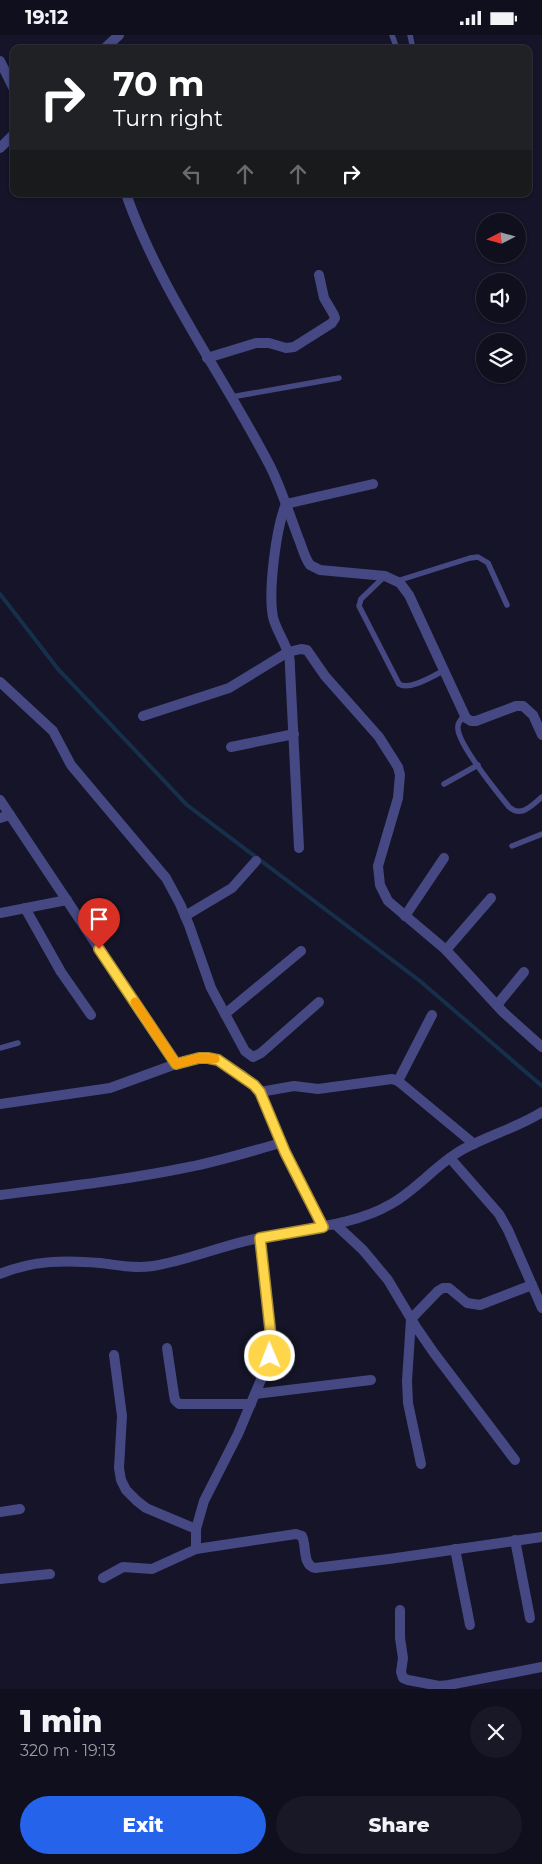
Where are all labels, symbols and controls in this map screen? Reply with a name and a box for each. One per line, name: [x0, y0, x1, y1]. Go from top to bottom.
text: 19:12: [25, 6, 68, 29]
text: 70 m: [113, 62, 204, 105]
icon: right: [30, 65, 95, 130]
text: Turn right: [113, 105, 223, 132]
icon: left: [178, 160, 206, 188]
icon: ahead: [231, 160, 259, 188]
icon: ahead: [284, 160, 312, 188]
icon: right: [337, 160, 365, 188]
north arrow: [476, 213, 526, 263]
map controls: [476, 213, 526, 383]
button: sound: [476, 273, 526, 323]
button: layers: [476, 333, 526, 383]
pin: [78, 898, 120, 949]
icon: arrive: [85, 905, 113, 933]
position arrow: [243, 1329, 295, 1381]
text: 1 min: [20, 1703, 103, 1740]
button: close: [470, 1706, 522, 1758]
text: 320 m · 19:13: [20, 1741, 116, 1760]
button: Exit: [20, 1796, 266, 1854]
button: Share: [276, 1796, 522, 1854]

